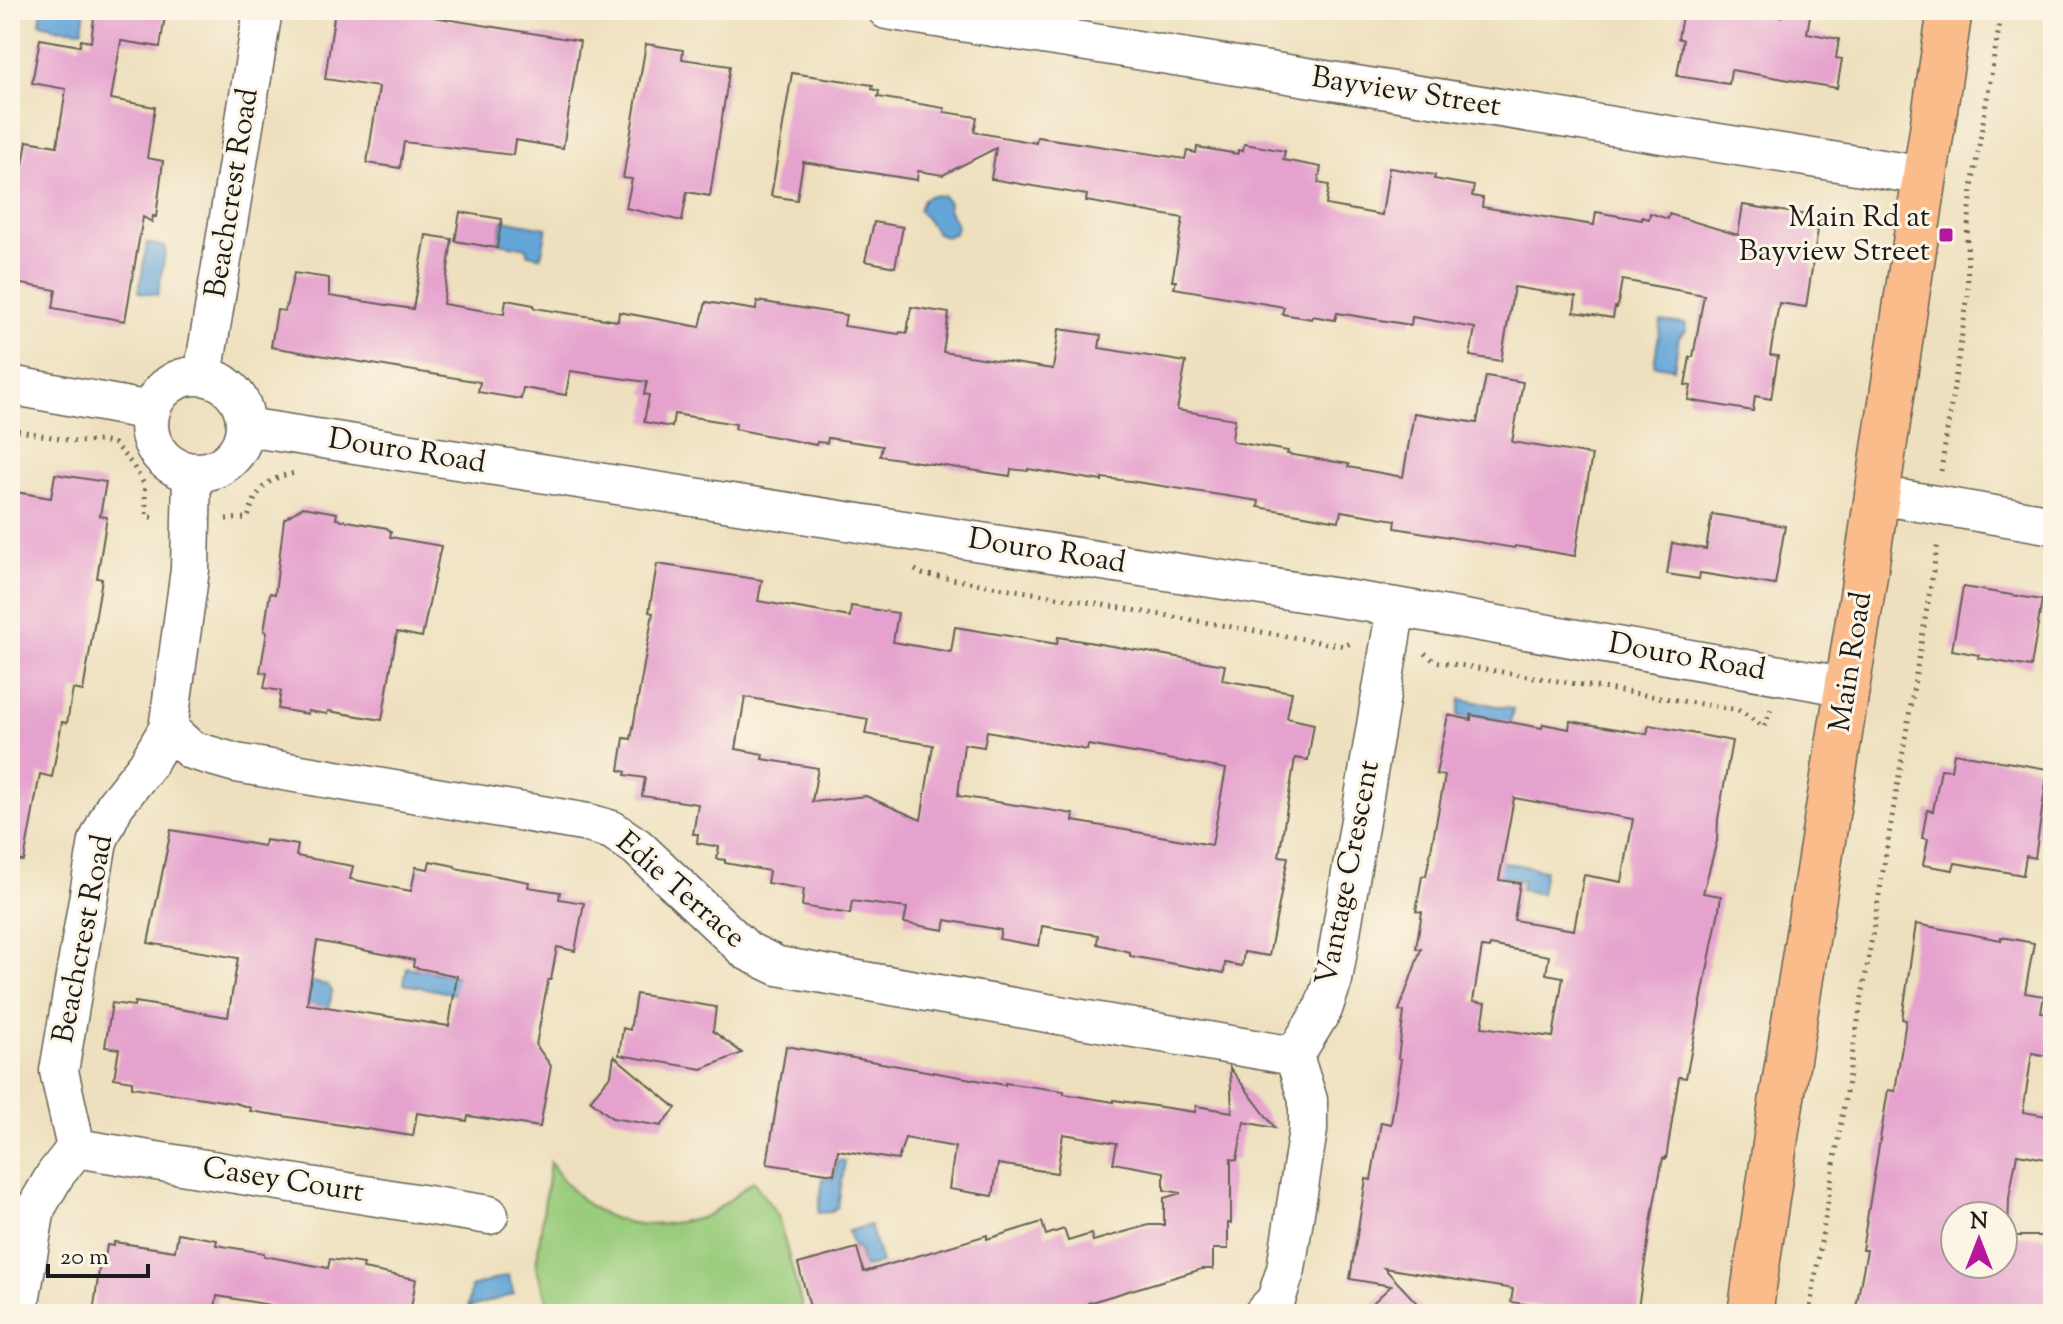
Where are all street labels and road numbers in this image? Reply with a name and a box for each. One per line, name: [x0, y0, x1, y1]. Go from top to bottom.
street label: Bayview Street: [1308, 57, 1504, 129]
street label: Beachcrest Road: [195, 85, 271, 301]
street label: Douro Road: [325, 418, 489, 486]
street label: Douro Road: [965, 518, 1129, 586]
street label: Main Road: [1820, 589, 1884, 735]
street label: Douro Road: [1605, 623, 1769, 693]
street label: Vantage Crescent: [1306, 757, 1392, 989]
street label: Edie Terrace: [606, 822, 754, 960]
street label: Beachcrest Road: [43, 831, 125, 1047]
street label: Casey Court: [199, 1147, 367, 1215]

